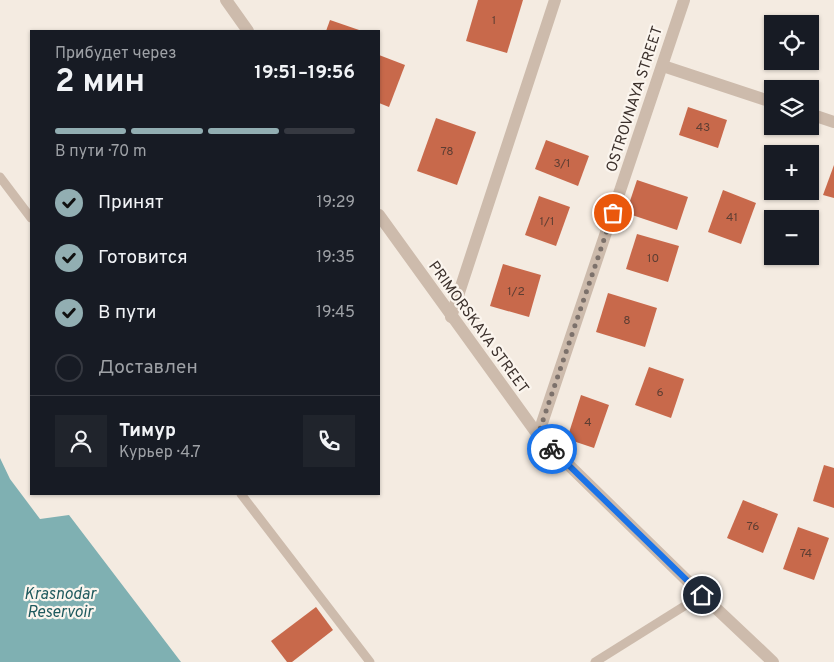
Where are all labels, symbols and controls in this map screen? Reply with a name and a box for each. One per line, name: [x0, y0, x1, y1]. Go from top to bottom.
house number: 1: [492, 13, 496, 29]
map controls: [764, 15, 819, 265]
button: locate: [764, 15, 819, 70]
street label: OSTROVNAYA STREET: [603, 24, 668, 175]
text: Прибудет через: [55, 44, 177, 64]
text: 19:51–19:56: [254, 61, 355, 85]
text: 2 мин: [55, 63, 145, 103]
button: layers: [764, 80, 819, 135]
house number: 43: [696, 120, 710, 136]
text: В пути · 70 m: [55, 142, 147, 162]
house number: 78: [440, 144, 454, 160]
button: +: [764, 145, 819, 200]
house number: 3/1: [553, 156, 571, 172]
icon: check: [55, 189, 83, 217]
text: Принят: [98, 191, 164, 215]
pin: [592, 192, 634, 234]
text: 19:29: [317, 193, 355, 213]
icon: bag: [599, 199, 627, 227]
house number: 41: [726, 210, 738, 226]
button: −: [764, 210, 819, 265]
house number: 1/1: [540, 214, 554, 230]
icon: check: [55, 244, 83, 272]
text: Готовится: [98, 246, 188, 270]
text: 19:35: [316, 248, 355, 268]
house number: 10: [647, 251, 659, 267]
street label: PRIMORSKAYA STREET: [423, 258, 532, 398]
house number: 1/2: [507, 284, 525, 300]
icon: check: [55, 299, 83, 327]
text: В пути: [98, 301, 156, 325]
text: 19:45: [316, 303, 355, 323]
house number: 8: [623, 313, 631, 329]
text: Доставлен: [98, 356, 198, 380]
house number: 6: [656, 385, 664, 401]
button: person: [55, 415, 107, 467]
button: phone: [303, 415, 355, 467]
house number: 4: [584, 415, 592, 431]
text: Тимур: [119, 419, 176, 443]
courier: [527, 424, 577, 474]
icon: bike: [538, 435, 566, 463]
text: Курьер · 4.7: [119, 443, 201, 463]
house number: 76: [747, 519, 759, 535]
house number: 74: [800, 546, 812, 562]
pin: [681, 574, 723, 616]
icon: home: [688, 581, 716, 609]
water label: Krasnodar Reservoir: [24, 585, 98, 623]

